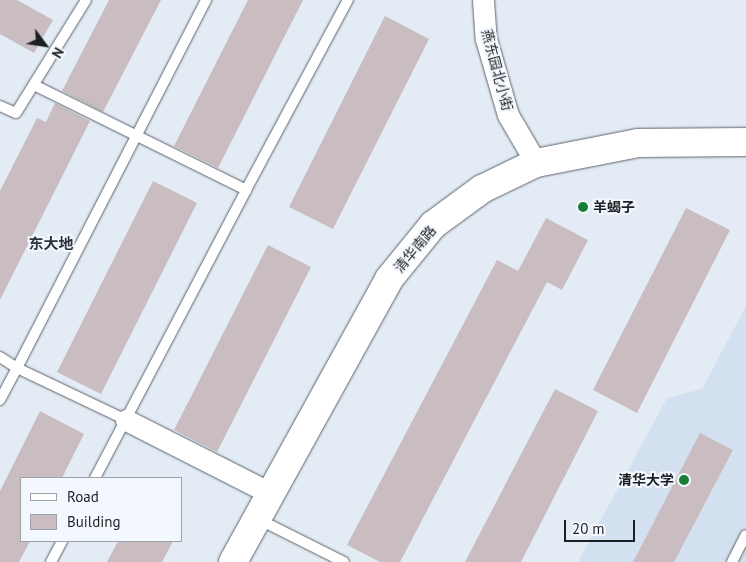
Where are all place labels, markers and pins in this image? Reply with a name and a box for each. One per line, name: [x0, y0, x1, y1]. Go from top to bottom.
place label: 羊蝎子: [593, 199, 635, 215]
marker: 羊蝎子: [577, 201, 589, 213]
place label: 清华大学: [618, 472, 674, 488]
marker: 清华大学: [678, 474, 690, 486]

